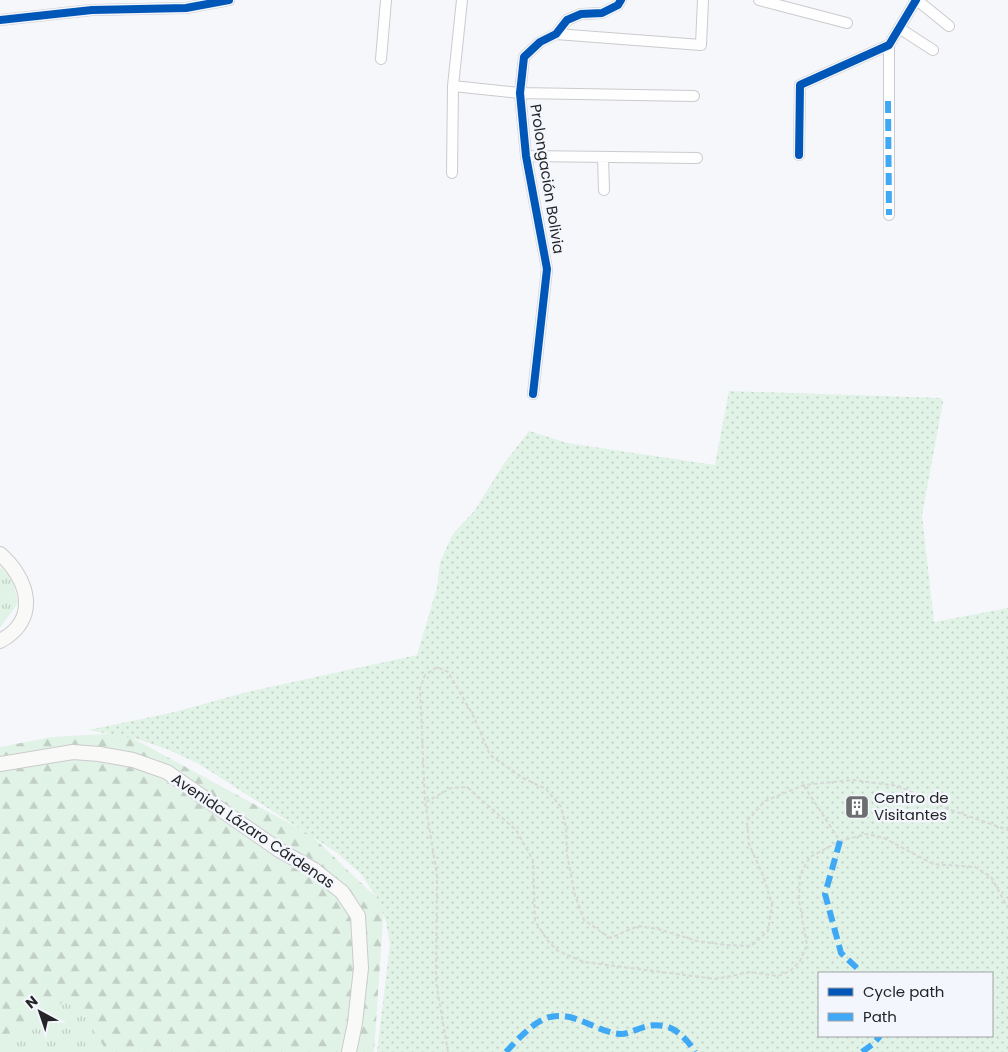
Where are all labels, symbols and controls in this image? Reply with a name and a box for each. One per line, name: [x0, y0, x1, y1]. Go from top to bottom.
street label: Prolongación Bolivia: [525, 102, 570, 255]
street label: Avenida Lázaro Cárdenas: [168, 768, 339, 893]
place label: Centro de Visitantes: [874, 787, 949, 825]
building icon: Centro de Visitantes: [844, 794, 870, 820]
legend: [818, 972, 993, 1037]
text: Cycle path: [863, 981, 944, 1002]
north arrow: [15, 987, 65, 1037]
text: N: [21, 991, 42, 1013]
text: Path: [863, 1006, 897, 1027]

